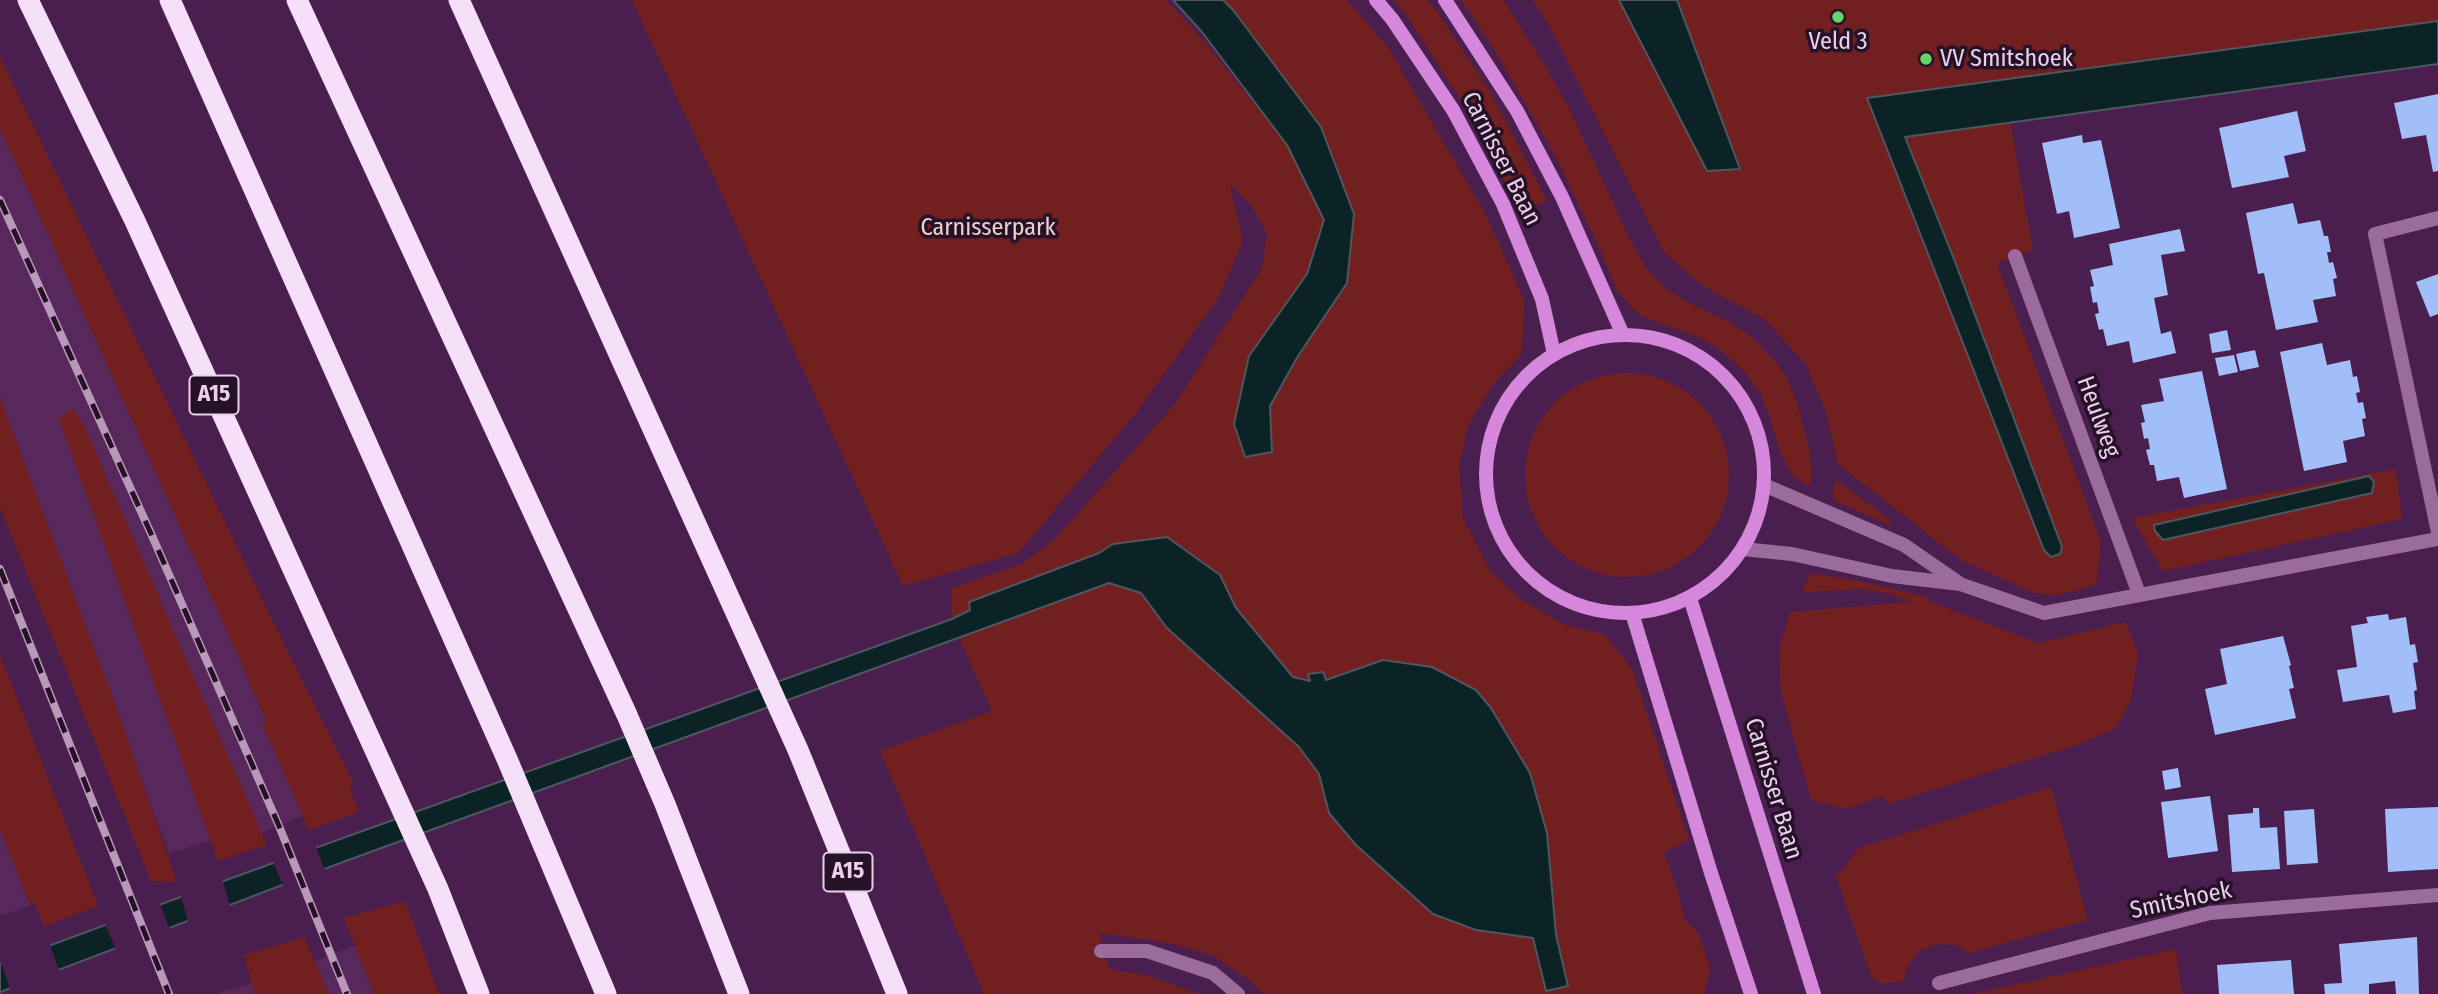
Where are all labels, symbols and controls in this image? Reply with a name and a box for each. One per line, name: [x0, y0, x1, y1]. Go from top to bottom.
marker: Veld 3: [1830, 9, 1846, 25]
place label: Veld 3: [1808, 28, 1868, 56]
place label: VV Smitshoek: [1940, 45, 2073, 73]
marker: VV Smitshoek: [1918, 51, 1934, 67]
street label: Carnisser Baan: [1455, 87, 1547, 231]
park label: Carnisserpark: [920, 214, 1056, 242]
street label: Heulweg: [2070, 373, 2126, 461]
road number: A15: [190, 376, 238, 414]
street label: Carnisser Baan: [1738, 715, 1808, 863]
road number: A15: [824, 852, 872, 892]
street label: Smitshoek: [2128, 876, 2234, 926]

